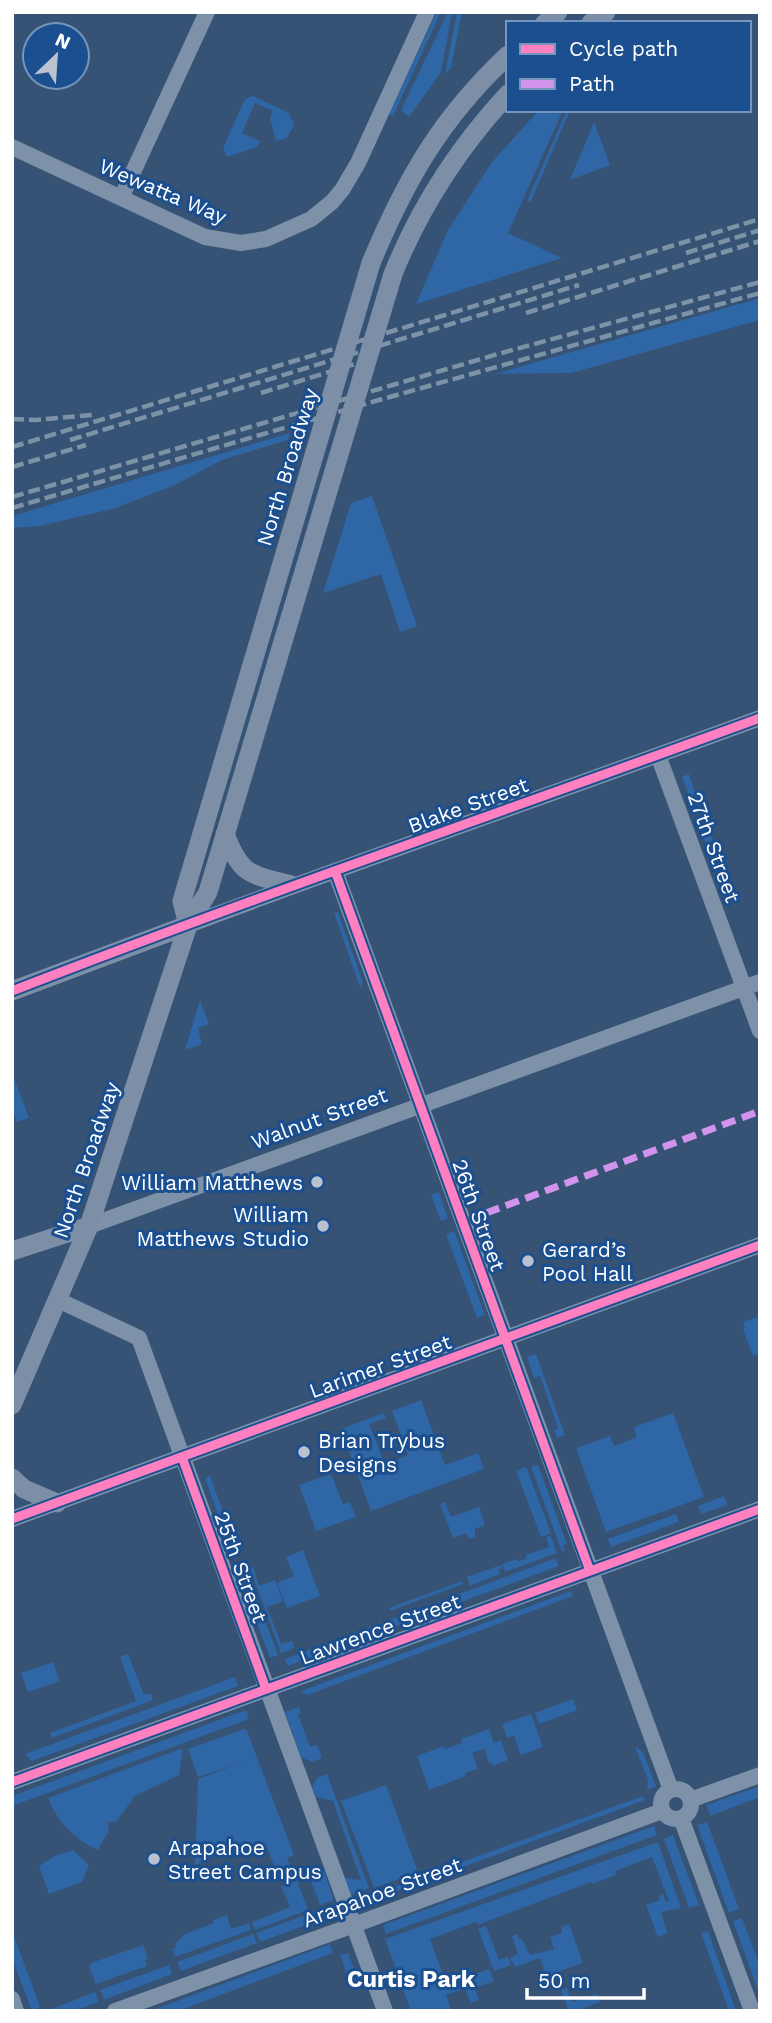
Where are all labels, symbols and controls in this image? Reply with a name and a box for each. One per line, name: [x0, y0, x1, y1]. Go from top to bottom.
north arrow: [21, 21, 91, 91]
legend: [506, 21, 751, 112]
text: N: [52, 28, 74, 54]
text: Cycle path: [569, 36, 678, 61]
text: Path: [569, 71, 615, 96]
street label: Wewatta Way: [96, 153, 231, 229]
street label: North Broadway: [251, 385, 323, 549]
street label: Blake Street: [405, 772, 532, 838]
street label: 27th Street: [682, 788, 746, 906]
street label: North Broadway: [48, 1078, 125, 1241]
street label: Walnut Street: [248, 1082, 391, 1154]
street label: 26th Street: [447, 1156, 511, 1275]
place label: William Matthews: [121, 1170, 303, 1195]
marker: William Matthews: [309, 1174, 325, 1190]
place label: William Matthews Studio: [136, 1202, 309, 1251]
marker: William Matthews Studio: [315, 1218, 331, 1234]
place label: Gerard’s Pool Hall: [542, 1237, 633, 1286]
marker: Gerard’s Pool Hall: [520, 1253, 536, 1269]
street label: Larimer Street: [306, 1329, 455, 1403]
place label: Brian Trybus Designs: [318, 1428, 445, 1477]
marker: Brian Trybus Designs: [296, 1444, 312, 1460]
street label: 25th Street: [209, 1508, 273, 1626]
street label: Lawrence Street: [296, 1588, 464, 1670]
place label: Arapahoe Street Campus: [168, 1835, 322, 1884]
marker: Arapahoe Street Campus: [146, 1851, 162, 1867]
street label: Arapahoe Street: [299, 1852, 465, 1932]
scale bar: [527, 1956, 644, 2000]
district label: Curtis Park: [347, 1966, 476, 1993]
text: 50 m: [538, 1968, 590, 1993]

